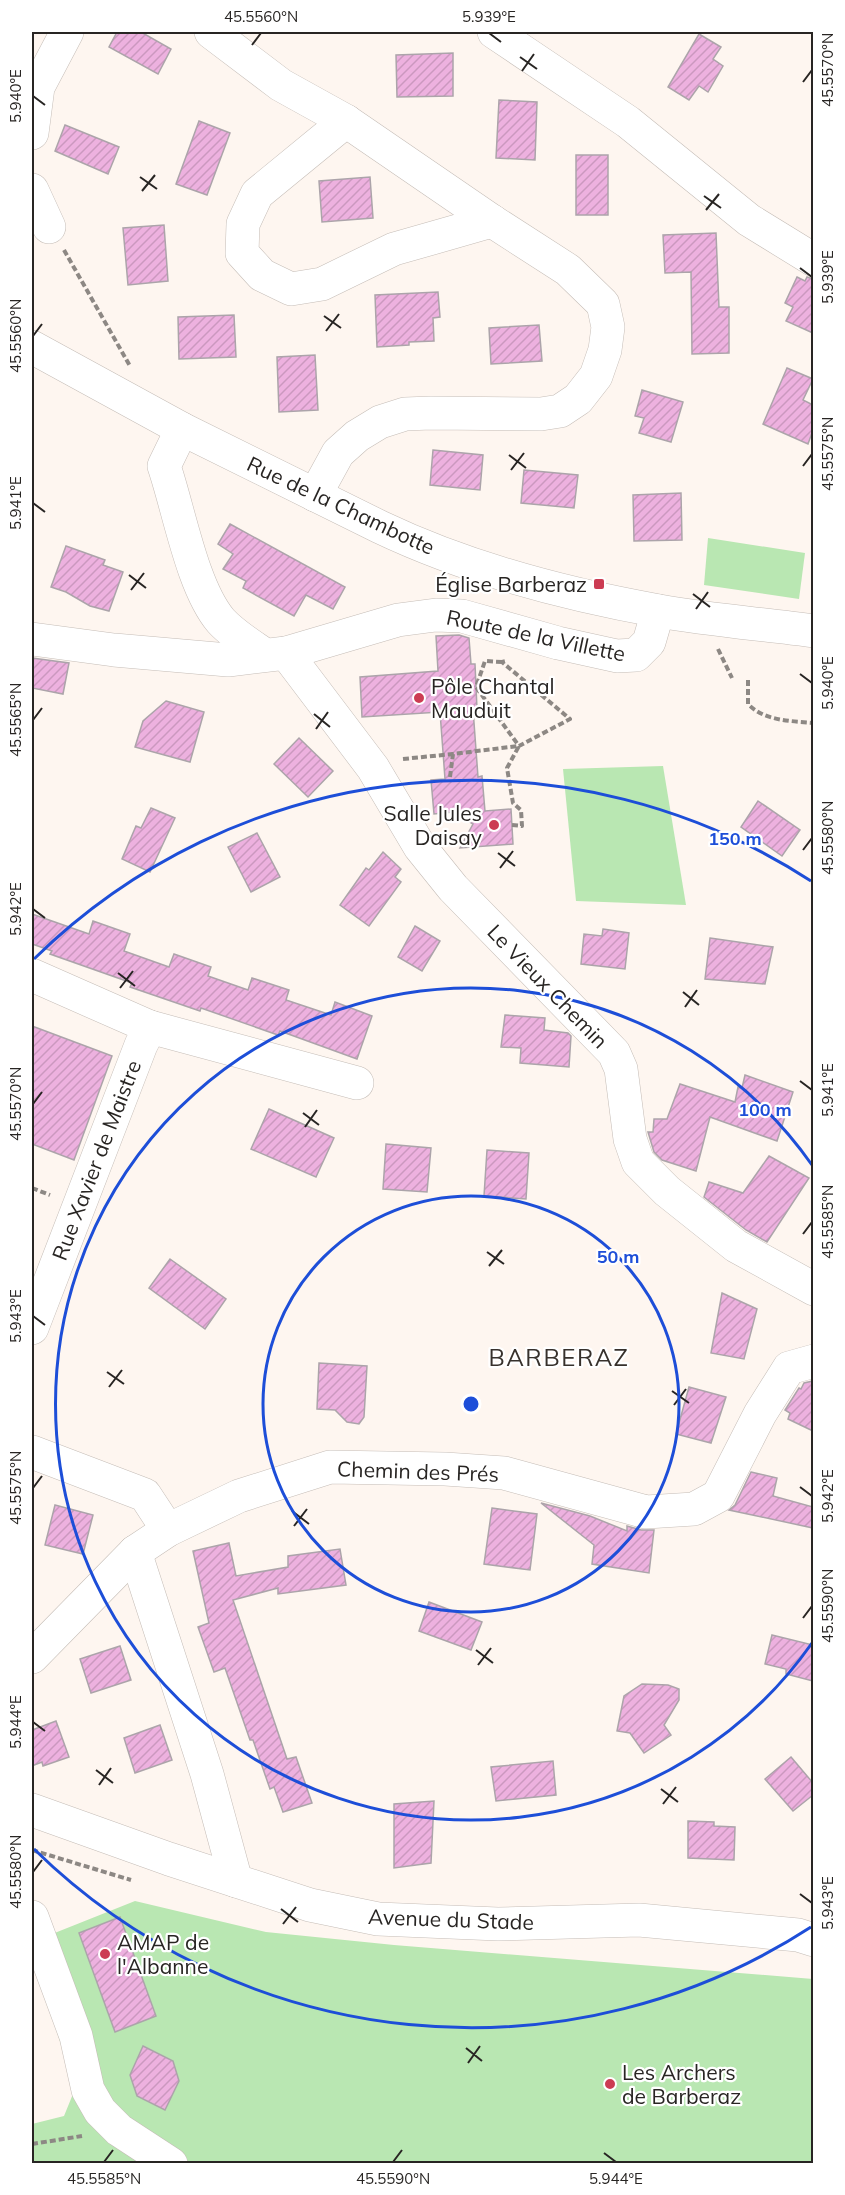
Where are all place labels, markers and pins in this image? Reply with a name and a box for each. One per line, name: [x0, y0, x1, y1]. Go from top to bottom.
place label: Église Barberaz: [435, 571, 587, 597]
marker: Église Barberaz: [592, 577, 606, 591]
place label: Pôle Chantal Mauduit: [431, 673, 555, 723]
marker: Pôle Chantal Mauduit: [412, 691, 426, 705]
place label: Salle Jules Daisay: [384, 800, 482, 850]
marker: Salle Jules Daisay: [487, 818, 501, 832]
centre of rings: [461, 1394, 481, 1414]
place label: AMAP de l'Albanne: [117, 1929, 209, 1979]
marker: AMAP de l'Albanne: [98, 1947, 112, 1961]
place label: Les Archers de Barberaz: [622, 2059, 741, 2109]
marker: Les Archers de Barberaz: [603, 2077, 617, 2091]

